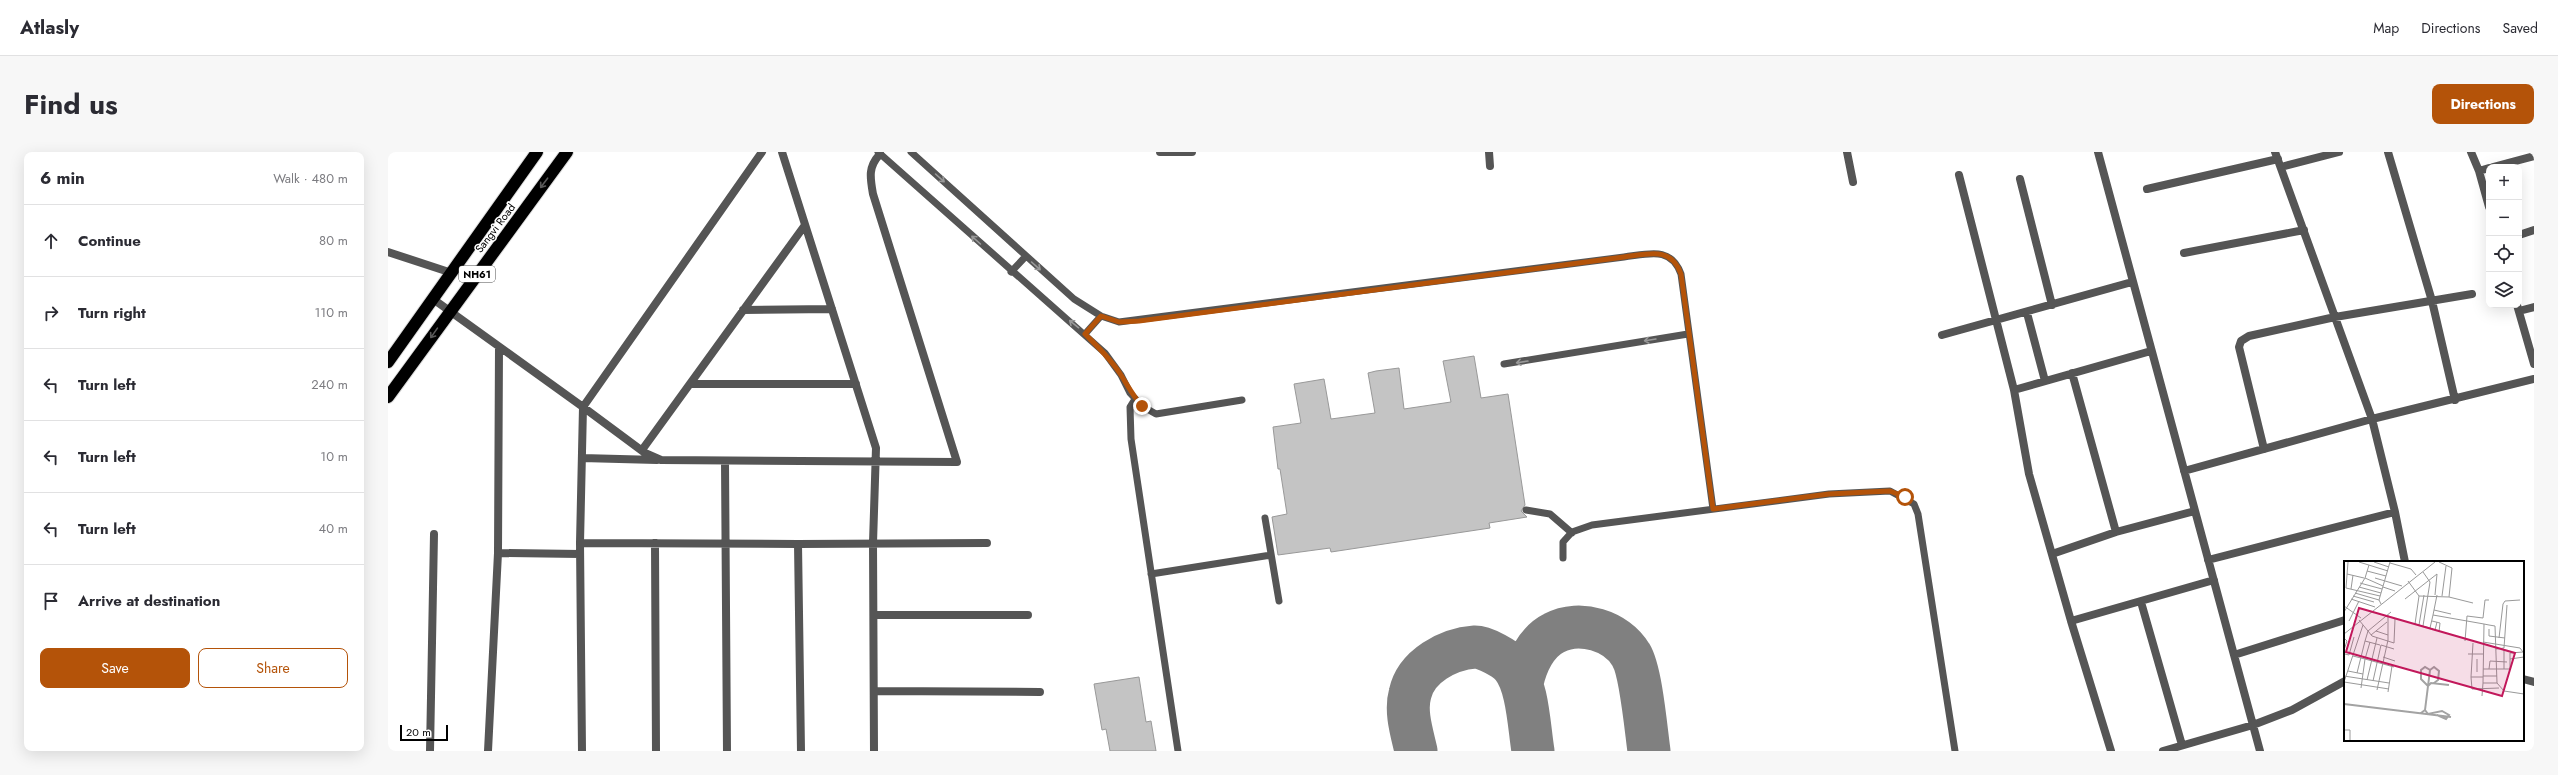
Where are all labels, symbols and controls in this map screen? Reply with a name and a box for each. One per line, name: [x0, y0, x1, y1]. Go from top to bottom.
text: Atlasly: [20, 14, 79, 41]
text: Map: [2373, 18, 2399, 38]
text: Directions: [2421, 18, 2481, 38]
text: Saved: [2503, 18, 2538, 38]
text: Find us: [24, 84, 118, 125]
button: Directions: [2432, 84, 2534, 124]
map controls: [2486, 164, 2522, 308]
button: +: [2486, 164, 2522, 200]
text: 6 min: [40, 166, 85, 190]
text: Walk · 480 m: [273, 169, 348, 188]
one-way arrow: [935, 174, 945, 183]
one-way arrow: [540, 178, 548, 189]
street label: Sangvi Road: [471, 200, 519, 256]
button: −: [2486, 200, 2522, 236]
icon: ahead: [40, 230, 62, 252]
text: Continue: [78, 230, 141, 252]
text: 80 m: [319, 231, 348, 250]
one-way arrow: [970, 235, 981, 244]
button: locate: [2486, 236, 2522, 272]
one-way arrow: [1031, 261, 1041, 270]
road number: NH61: [459, 266, 495, 282]
button: layers: [2486, 272, 2522, 308]
icon: right: [40, 302, 62, 324]
text: Turn right: [78, 302, 146, 324]
text: 110 m: [314, 303, 348, 322]
one-way arrow: [1069, 320, 1079, 329]
one-way arrow: [430, 327, 438, 338]
one-way arrow: [1644, 336, 1657, 344]
one-way arrow: [1516, 358, 1529, 366]
icon: left: [40, 374, 62, 396]
text: Turn left: [78, 374, 136, 396]
text: 240 m: [311, 375, 348, 394]
route end: [1133, 397, 1151, 415]
icon: left: [40, 446, 62, 468]
text: Turn left: [78, 446, 136, 468]
text: 10 m: [320, 447, 348, 466]
route start: [1896, 488, 1914, 506]
icon: left: [40, 518, 62, 540]
text: Turn left: [78, 518, 136, 540]
text: 40 m: [319, 519, 348, 538]
inset map: [2344, 561, 2524, 741]
icon: arrive: [40, 590, 62, 612]
text: Arrive at destination: [78, 590, 220, 612]
button: Save: [40, 648, 190, 688]
button: Share: [198, 648, 348, 688]
scale bar: [400, 723, 448, 742]
text: 20 m: [406, 724, 431, 740]

